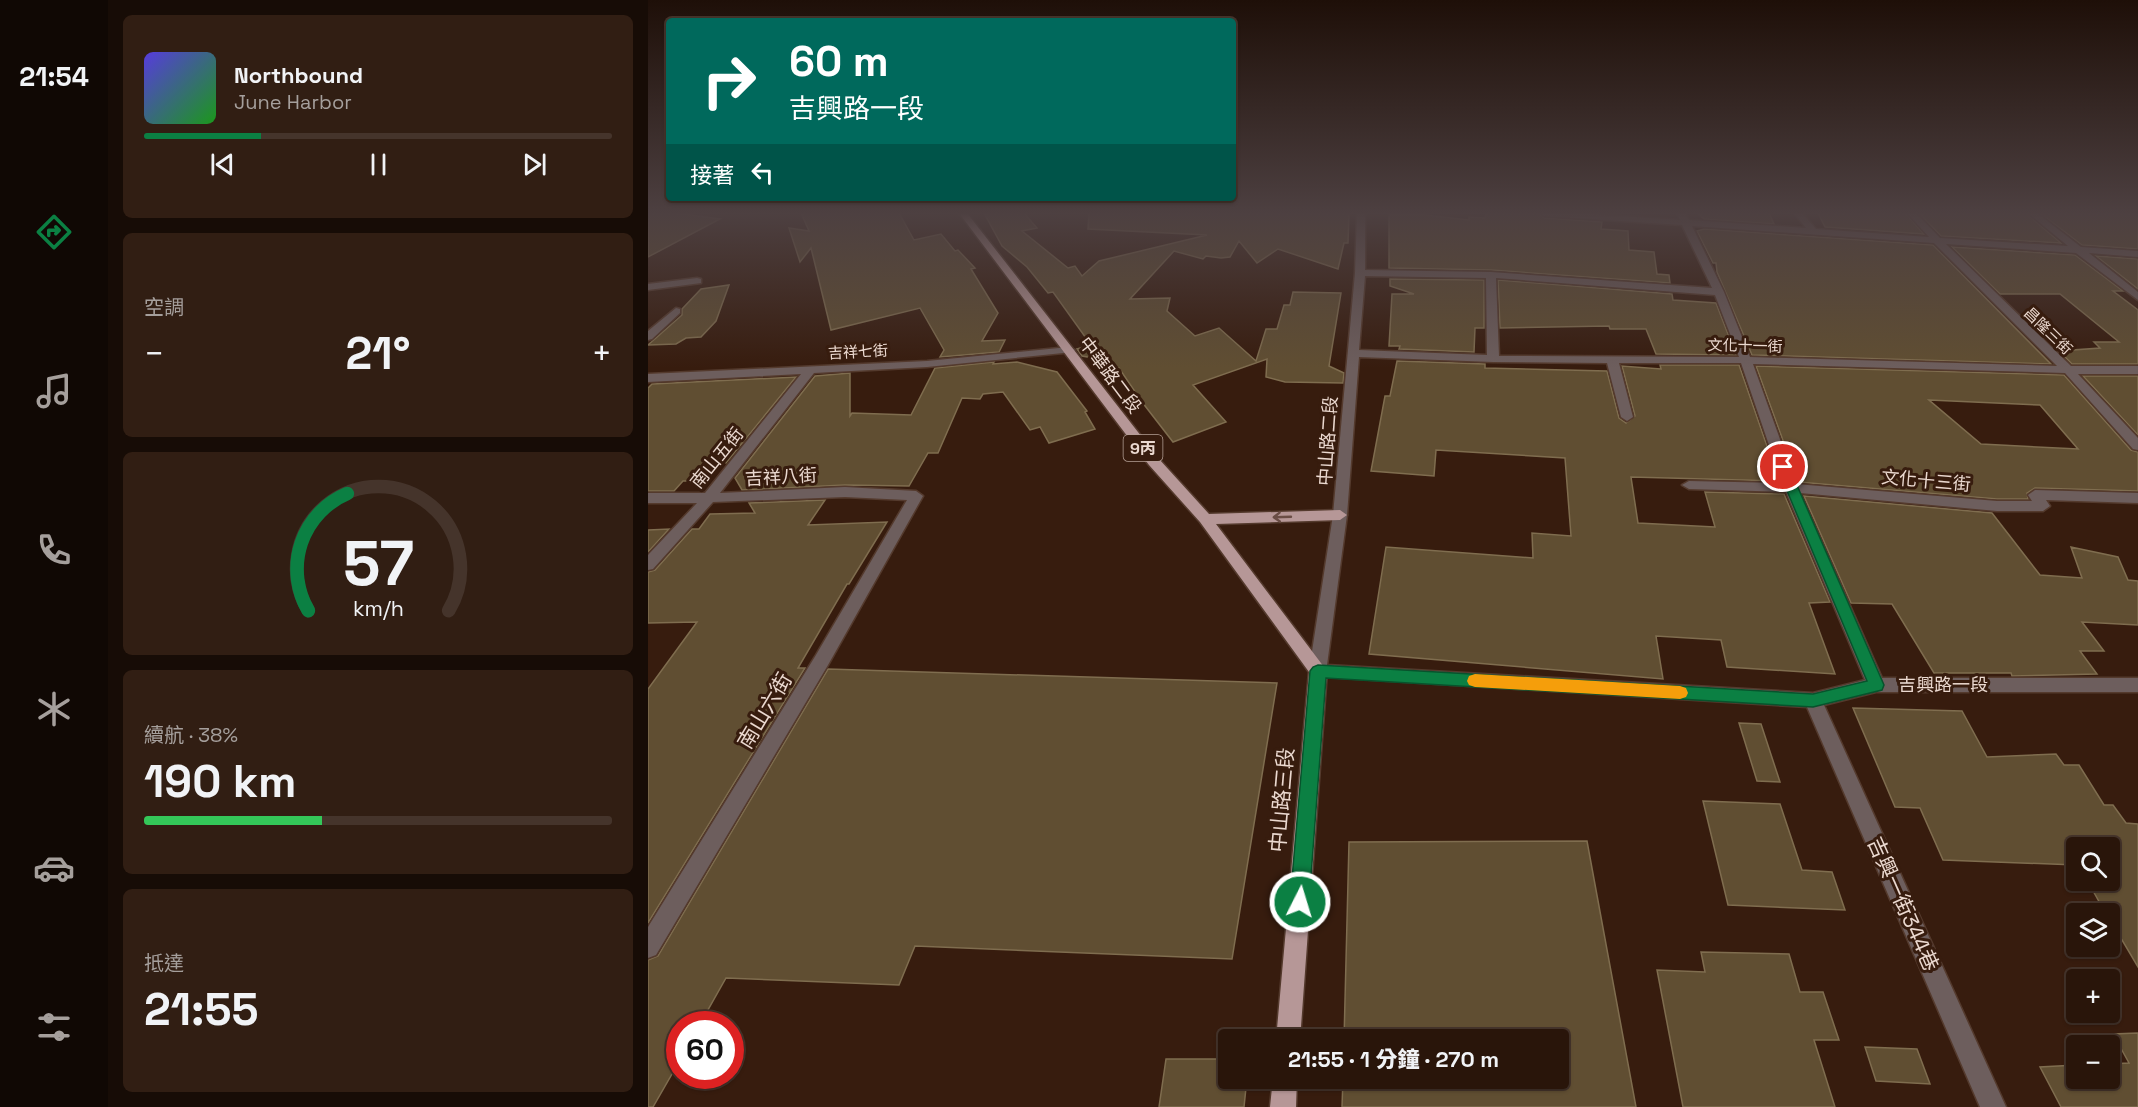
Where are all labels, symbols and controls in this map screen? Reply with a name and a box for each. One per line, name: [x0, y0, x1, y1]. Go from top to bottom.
text: 60 m: [789, 35, 889, 88]
icon: right: [690, 42, 768, 120]
text: 21:54: [19, 59, 89, 94]
text: Northbound: [234, 61, 363, 89]
text: June Harbor: [234, 89, 352, 115]
text: 吉興路一段: [789, 91, 924, 126]
icon: previous: [206, 148, 239, 181]
icon: pause: [362, 148, 395, 181]
icon: next: [518, 148, 551, 181]
icon: left: [746, 156, 779, 189]
text: 接著: [690, 161, 734, 189]
icon: directions: [33, 211, 75, 253]
text: 空調: [144, 294, 184, 320]
street label: 昌隆三街: [2020, 303, 2077, 358]
text: 21°: [346, 325, 410, 382]
street label: 中華路二段: [1074, 332, 1147, 418]
text: −: [144, 333, 164, 375]
text: +: [592, 333, 612, 375]
street label: 文化十一街: [1707, 335, 1783, 356]
street label: 吉祥七街: [828, 340, 888, 363]
icon: music: [33, 370, 75, 412]
street label: 中山路二段: [1313, 395, 1342, 487]
street label: 南山五街: [685, 422, 748, 493]
road number: 9丙: [1124, 435, 1162, 461]
pin: [1757, 441, 1808, 492]
icon: arrive: [1766, 450, 1799, 483]
street label: 吉祥八街: [744, 463, 818, 490]
street label: 文化十三街: [1880, 465, 1972, 496]
one-way arrow: [1272, 511, 1292, 522]
text: 57: [342, 524, 414, 603]
icon: phone: [33, 529, 75, 571]
text: km/h: [352, 595, 404, 622]
street label: 南山六街: [731, 668, 798, 754]
street label: 吉興路一段: [1898, 673, 1988, 696]
icon: climate: [33, 688, 75, 730]
text: 續航 · 38%: [144, 722, 238, 748]
street label: 中山路三段: [1263, 746, 1300, 853]
text: 190 km: [144, 753, 297, 810]
street label: 吉興一街344巷: [1862, 833, 1945, 975]
map controls: [2066, 837, 2120, 1089]
button: search: [2066, 837, 2120, 891]
icon: car: [33, 847, 75, 889]
position arrow: [1268, 870, 1332, 934]
button: layers: [2066, 903, 2120, 957]
text: 抵達: [144, 950, 184, 976]
button: +: [2066, 969, 2120, 1023]
text: 21:55: [144, 981, 258, 1038]
icon: filters: [33, 1006, 75, 1048]
speed limit sign: 60: [666, 1011, 744, 1089]
button: −: [2066, 1035, 2120, 1089]
text: 21:55 · 1 分鐘 · 270 m: [1288, 1045, 1499, 1073]

